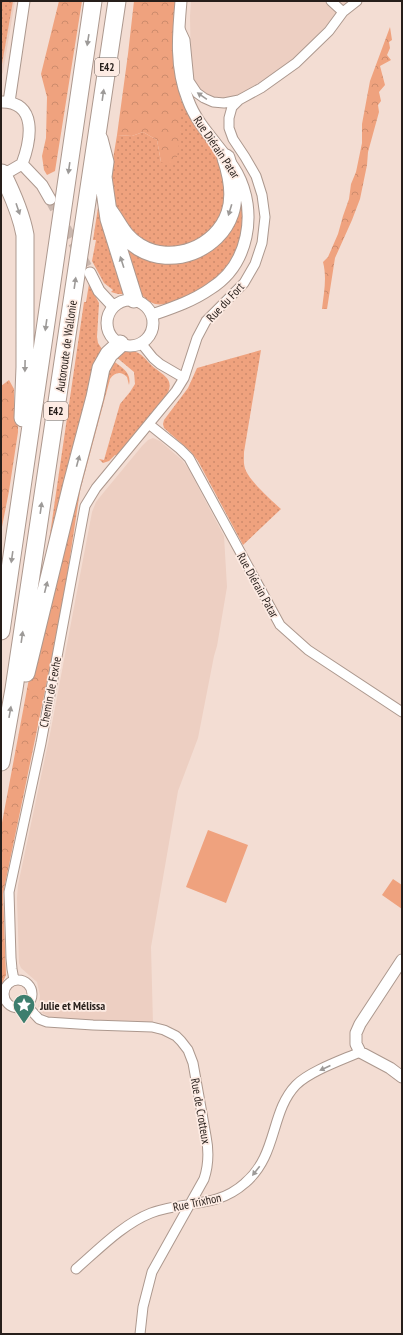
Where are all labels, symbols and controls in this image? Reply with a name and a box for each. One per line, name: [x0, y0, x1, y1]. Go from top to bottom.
one-way arrow: [85, 33, 91, 46]
road number: E42: [95, 58, 119, 76]
one-way arrow: [100, 89, 106, 101]
one-way arrow: [196, 92, 207, 99]
street label: Rue Diérain Patar: [191, 113, 244, 182]
one-way arrow: [66, 162, 72, 174]
one-way arrow: [15, 203, 21, 215]
one-way arrow: [227, 204, 233, 216]
one-way arrow: [119, 256, 125, 268]
one-way arrow: [72, 277, 78, 289]
street label: Rue du Fort: [203, 279, 247, 325]
street label: Autoroute de Wallonie: [52, 299, 80, 393]
one-way arrow: [43, 318, 49, 331]
one-way arrow: [22, 360, 28, 373]
road number: E42: [44, 402, 68, 420]
one-way arrow: [75, 455, 81, 467]
one-way arrow: [38, 502, 44, 515]
street label: Rue Diérain Patar: [234, 550, 282, 621]
one-way arrow: [9, 551, 15, 563]
one-way arrow: [44, 581, 50, 593]
one-way arrow: [19, 631, 25, 643]
street label: Chemin de Fexhe: [36, 655, 64, 729]
one-way arrow: [7, 706, 13, 718]
place icon: Julie et Mélissa: [11, 992, 37, 1025]
place label: Julie et Mélissa: [39, 998, 105, 1013]
one-way arrow: [319, 1065, 330, 1071]
street label: Rue de Crotteux: [188, 1077, 214, 1145]
one-way arrow: [252, 1166, 260, 1177]
street label: Rue Trixhon: [171, 1190, 223, 1214]

